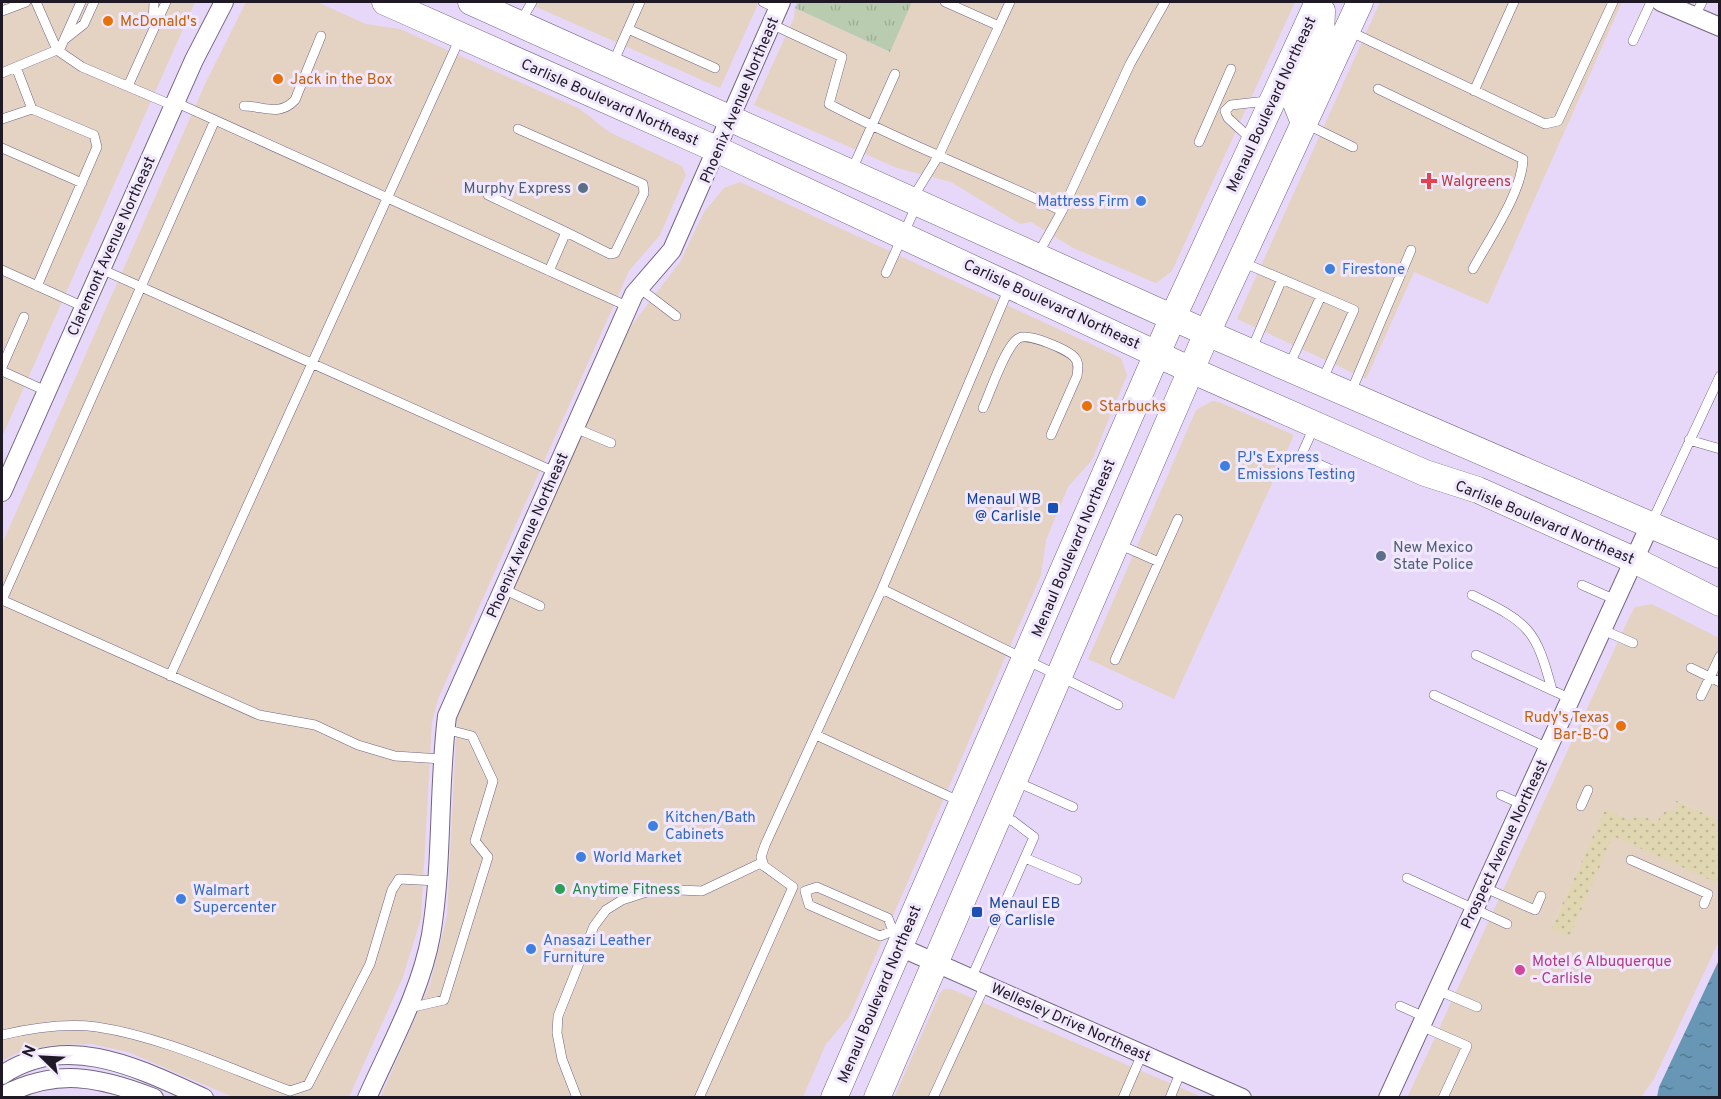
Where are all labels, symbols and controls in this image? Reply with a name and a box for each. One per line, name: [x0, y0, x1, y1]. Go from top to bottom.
place label: McDonald's: [120, 13, 197, 32]
marker: McDonald's: [101, 14, 115, 28]
street label: Phoenix Avenue Northeast: [697, 14, 784, 187]
street label: Menaul Boulevard Northeast: [1223, 14, 1321, 195]
street label: Carlisle Boulevard Northeast: [517, 55, 701, 151]
place label: Jack in the Box: [290, 71, 393, 90]
marker: Jack in the Box: [271, 72, 285, 86]
street label: Claremont Avenue Northeast: [64, 154, 161, 339]
place label: Walgreens: [1441, 173, 1511, 192]
marker: Walgreens: [1422, 174, 1436, 188]
place label: Murphy Express: [464, 180, 571, 199]
marker: Murphy Express: [576, 181, 590, 195]
place label: Mattress Firm: [1038, 193, 1129, 212]
marker: Mattress Firm: [1134, 194, 1148, 208]
street label: Carlisle Boulevard Northeast: [960, 256, 1143, 355]
place label: Firestone: [1342, 261, 1405, 280]
marker: Firestone: [1323, 262, 1337, 276]
place label: Starbucks: [1099, 398, 1166, 417]
marker: Starbucks: [1080, 399, 1094, 413]
place label: PJ's Express Emissions Testing: [1237, 449, 1356, 485]
street label: Phoenix Avenue Northeast: [483, 450, 573, 621]
street label: Menaul Boulevard Northeast: [1028, 457, 1121, 640]
marker: PJ's Express Emissions Testing: [1218, 459, 1232, 473]
street label: Carlisle Boulevard Northeast: [1452, 477, 1637, 570]
place label: Menaul WB @ Carlisle: [966, 491, 1041, 527]
marker: Menaul WB @ Carlisle: [1046, 501, 1060, 515]
place label: New Mexico State Police: [1393, 539, 1473, 575]
marker: New Mexico State Police: [1374, 549, 1388, 563]
place label: Rudy's Texas Bar-B-Q: [1524, 709, 1609, 745]
marker: Rudy's Texas Bar-B-Q: [1614, 719, 1628, 733]
street label: Prospect Avenue Northeast: [1458, 757, 1553, 932]
place label: Kitchen/Bath Cabinets: [665, 809, 756, 845]
marker: Kitchen/Bath Cabinets: [646, 819, 660, 833]
place label: World Market: [593, 849, 682, 868]
marker: World Market: [574, 850, 588, 864]
place label: Anytime Fitness: [572, 881, 680, 900]
place label: Walmart Supercenter: [193, 882, 277, 918]
marker: Anytime Fitness: [553, 882, 567, 896]
marker: Walmart Supercenter: [174, 892, 188, 906]
place label: Menaul EB @ Carlisle: [989, 895, 1060, 931]
street label: Menaul Boulevard Northeast: [834, 903, 927, 1086]
marker: Menaul EB @ Carlisle: [970, 905, 984, 919]
place label: Anasazi Leather Furniture: [543, 932, 652, 968]
marker: Anasazi Leather Furniture: [524, 942, 538, 956]
place label: Motel 6 Albuquerque - Carlisle: [1532, 953, 1672, 989]
marker: Motel 6 Albuquerque - Carlisle: [1513, 963, 1527, 977]
street label: Wellesley Drive Northeast: [988, 980, 1153, 1067]
north arrow: [12, 1027, 72, 1087]
text: N: [19, 1042, 42, 1061]

